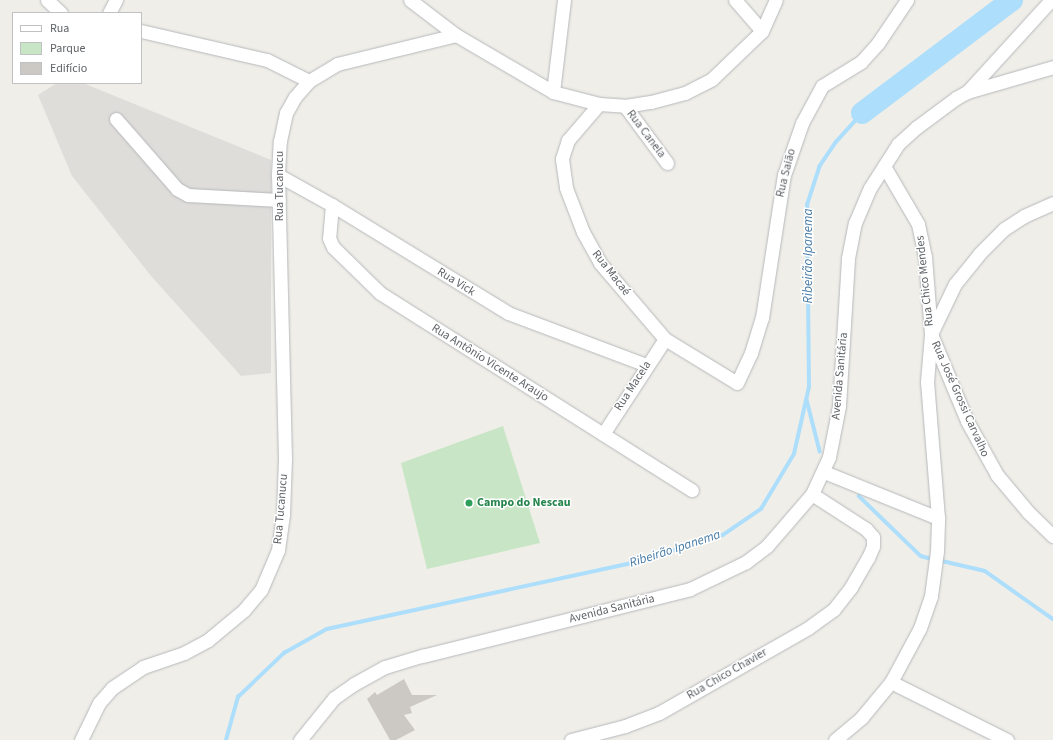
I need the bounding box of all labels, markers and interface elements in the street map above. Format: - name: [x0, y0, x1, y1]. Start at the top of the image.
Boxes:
- legend: [12, 12, 142, 84]
- text: Rua: [50, 20, 69, 37]
- text: Parque: [50, 40, 86, 57]
- text: Edifício: [50, 60, 87, 77]
- street label: Rua Canela: [623, 107, 669, 161]
- street label: Rua Saião: [773, 147, 799, 199]
- street label: Rua Tucanucu: [273, 151, 287, 221]
- water label: Ribeirão Ipanema: [800, 209, 816, 303]
- street label: Rua Chico Mendes: [913, 235, 937, 327]
- street label: Rua Macaé: [589, 247, 633, 299]
- street label: Rua Vick: [434, 265, 478, 299]
- street label: Rua Antônio Vicente Araujo: [429, 321, 551, 405]
- street label: Avenida Sanitária: [829, 332, 851, 420]
- street label: Rua José Grossi Carvalho: [928, 339, 992, 459]
- street label: Rua Macela: [611, 358, 655, 414]
- street label: Rua Tucanucu: [271, 473, 291, 545]
- place label: Campo do Nescau: [477, 496, 571, 510]
- marker: Campo do Nescau: [464, 498, 474, 508]
- water label: Ribeirão Ipanema: [628, 527, 722, 571]
- street label: Avenida Sanitária: [568, 591, 656, 627]
- street label: Rua Chico Chavier: [684, 645, 770, 703]

